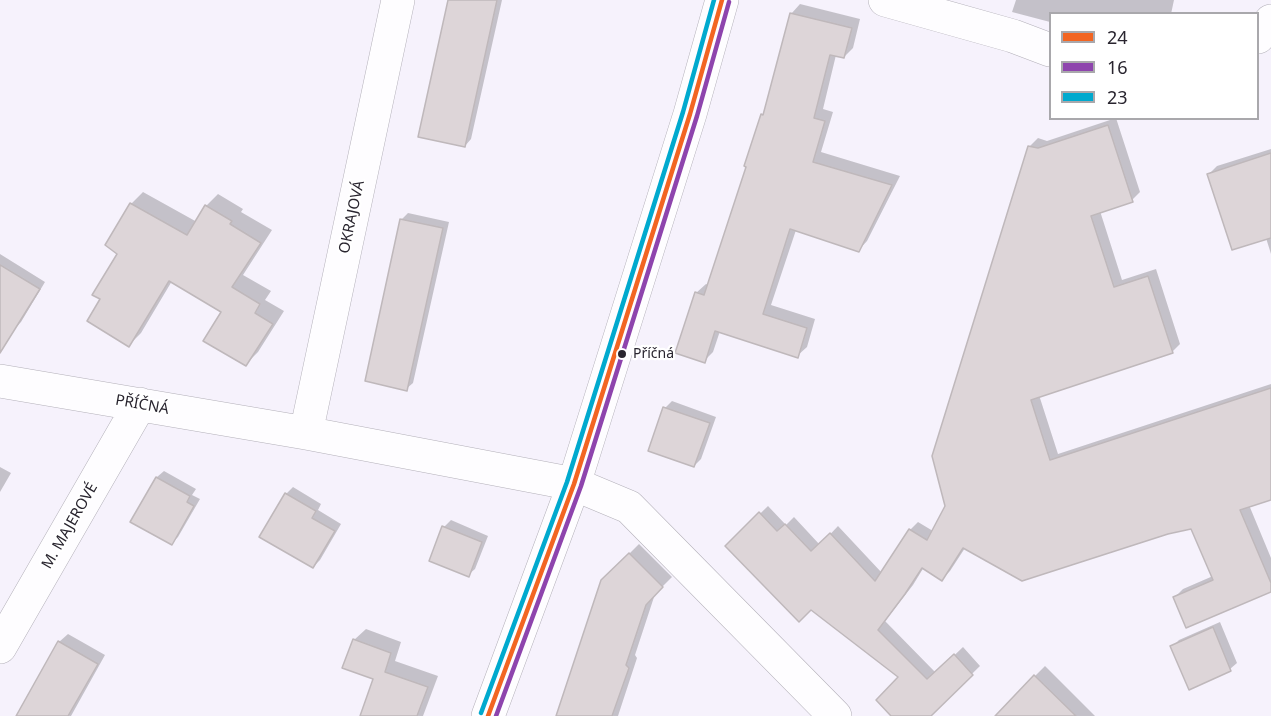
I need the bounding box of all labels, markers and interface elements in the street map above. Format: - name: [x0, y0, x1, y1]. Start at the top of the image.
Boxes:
- legend: [1049, 12, 1259, 120]
- text: 24: [1107, 25, 1128, 49]
- text: 16: [1107, 55, 1128, 79]
- text: 23: [1107, 85, 1128, 109]
- street label: OKRAJOVÁ: [335, 179, 369, 255]
- place label: Příčná: [633, 346, 674, 362]
- marker: Příčná: [616, 348, 628, 360]
- street label: PŘÍČNÁ: [114, 391, 170, 419]
- street label: M. MAJEROVÉ: [38, 480, 102, 572]

